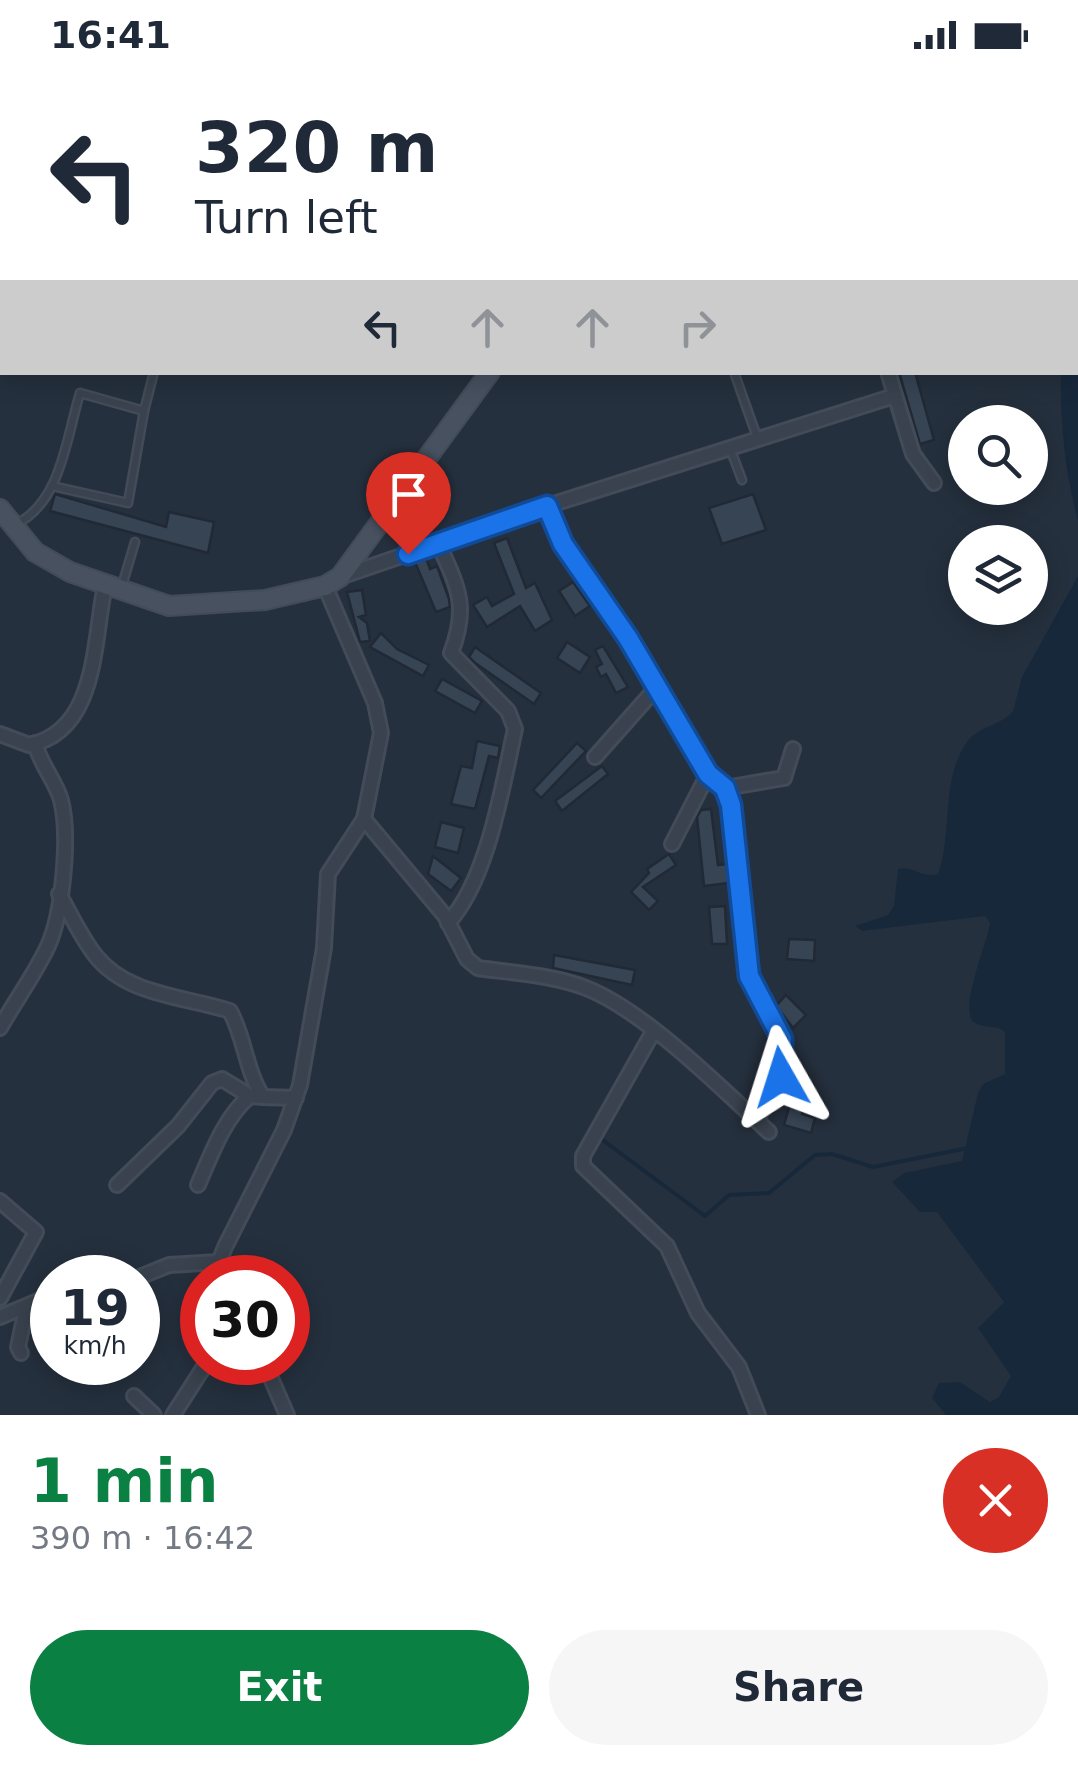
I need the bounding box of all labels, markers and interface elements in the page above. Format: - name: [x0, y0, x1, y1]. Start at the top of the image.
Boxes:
- text: 16:41: [50, 13, 171, 57]
- text: 320 m: [195, 107, 438, 189]
- icon: left: [30, 110, 160, 240]
- text: Turn left: [195, 191, 378, 244]
- icon: left: [355, 300, 410, 355]
- icon: ahead: [460, 300, 515, 355]
- icon: ahead: [565, 300, 620, 355]
- icon: right: [670, 300, 725, 355]
- map controls: [948, 405, 1048, 625]
- button: search: [948, 405, 1048, 505]
- pin: [366, 452, 451, 555]
- icon: arrive: [381, 467, 436, 522]
- button: layers: [948, 525, 1048, 625]
- position arrow: [729, 1025, 833, 1129]
- speed limit sign: 30: [180, 1255, 310, 1385]
- text: 19: [60, 1279, 130, 1337]
- text: km/h: [63, 1331, 127, 1360]
- text: 1 min: [30, 1446, 218, 1516]
- button: close: [943, 1448, 1048, 1553]
- text: 390 m · 16:42: [30, 1519, 255, 1557]
- button: Exit: [30, 1630, 529, 1745]
- button: Share: [549, 1630, 1048, 1745]

